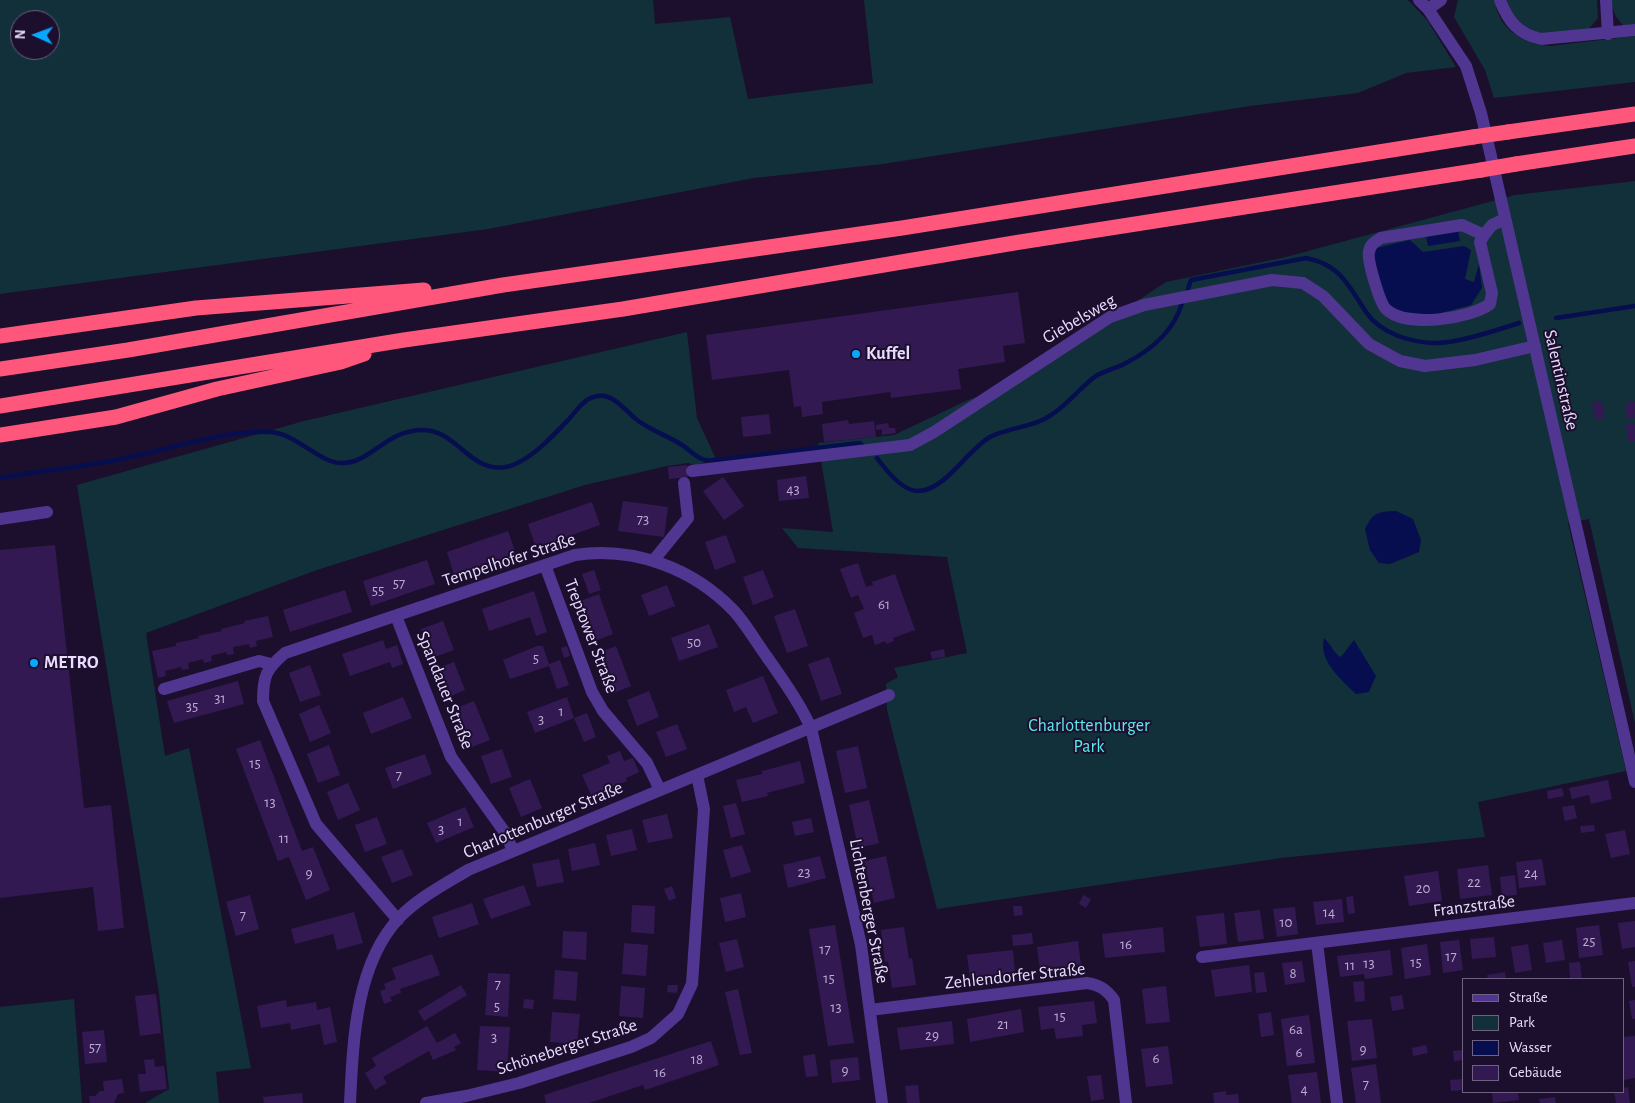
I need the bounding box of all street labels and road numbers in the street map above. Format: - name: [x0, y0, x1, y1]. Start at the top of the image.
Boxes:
- street label: Giebelsweg: [1039, 289, 1119, 349]
- street label: Salentinstraße: [1539, 328, 1583, 432]
- street label: Tempelhofer Straße: [440, 528, 578, 592]
- street label: Treptower Straße: [559, 576, 623, 696]
- street label: Spandauer Straße: [411, 628, 479, 752]
- street label: Charlottenburger Straße: [460, 777, 626, 863]
- street label: Lichtenberger Straße: [844, 837, 894, 985]
- street label: Franzstraße: [1432, 890, 1516, 922]
- street label: Zehlendorfer Straße: [944, 958, 1086, 994]
- street label: Schöneberger Straße: [494, 1014, 640, 1080]

